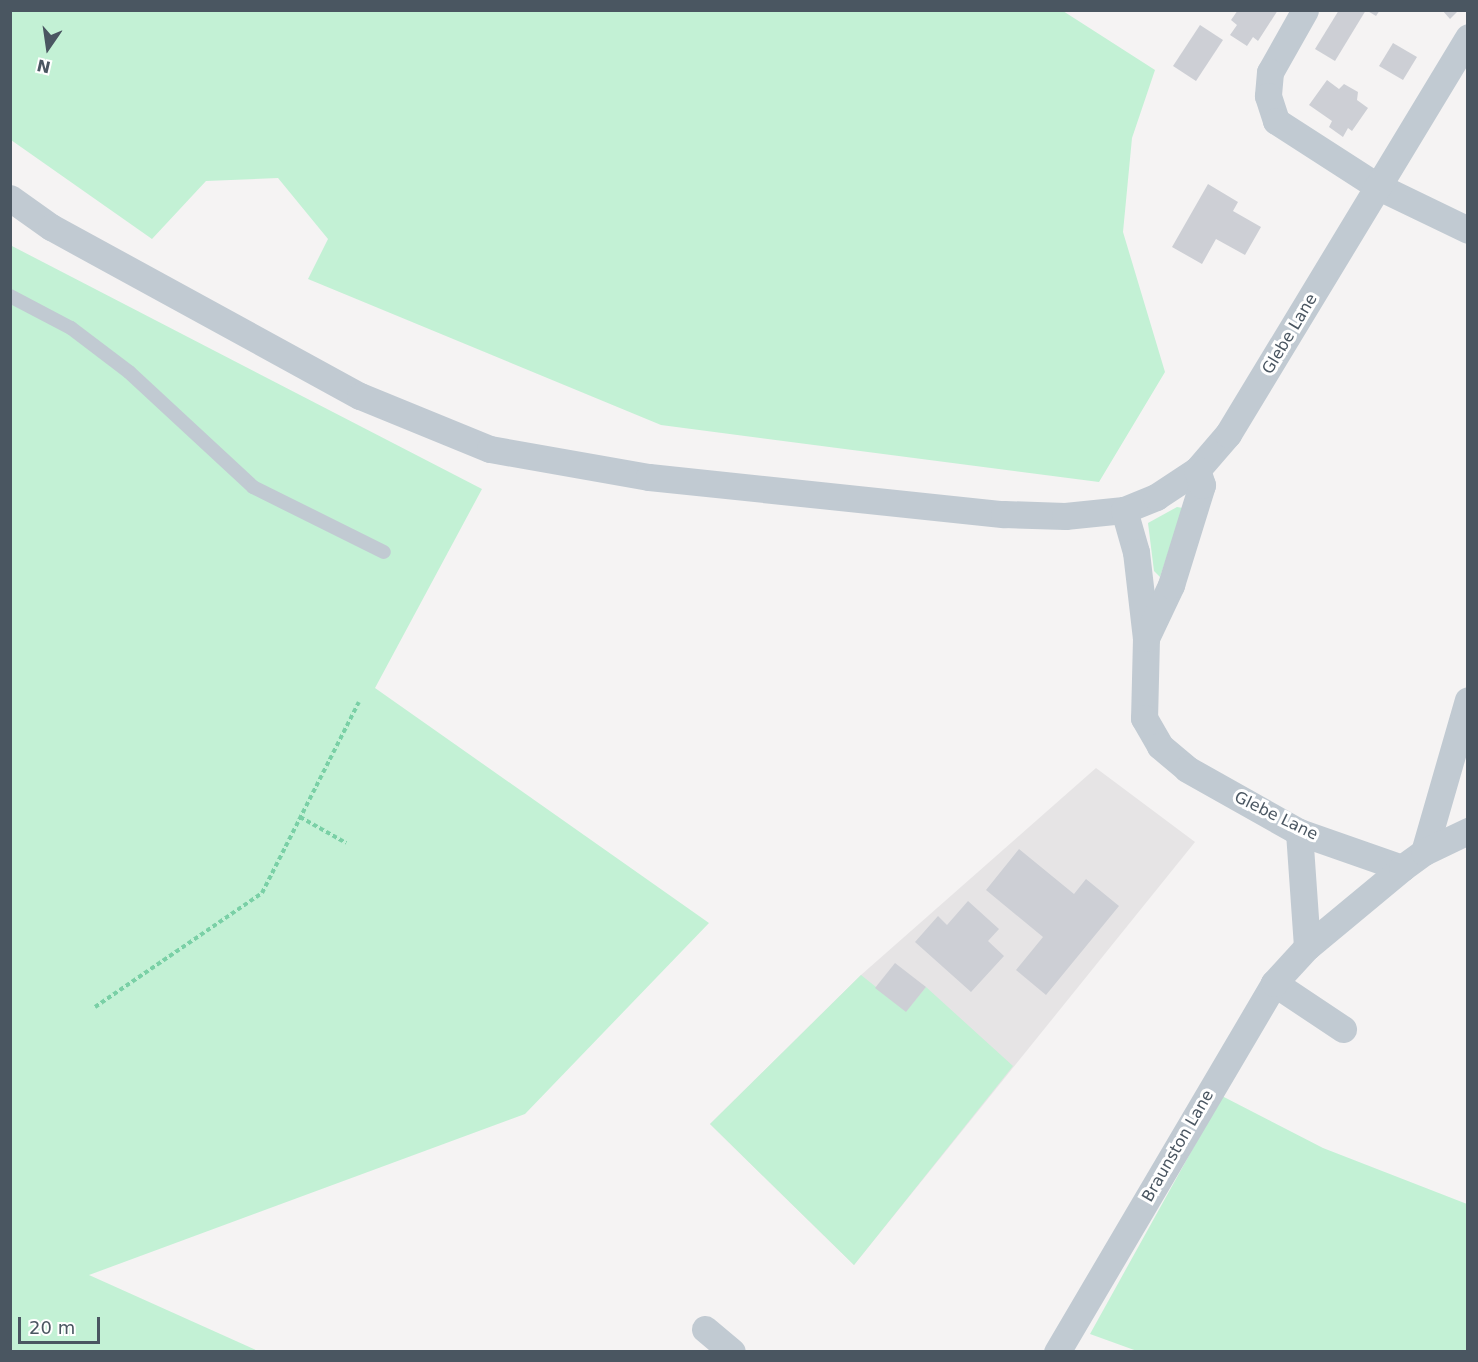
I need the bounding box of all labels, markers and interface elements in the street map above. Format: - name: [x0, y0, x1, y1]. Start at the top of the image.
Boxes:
- north arrow: [18, 18, 78, 78]
- text: N: [35, 55, 53, 77]
- street label: Glebe Lane: [1258, 290, 1322, 378]
- street label: Glebe Lane: [1231, 788, 1321, 844]
- street label: Braunston Lane: [1138, 1087, 1218, 1205]
- scale bar: [21, 1305, 104, 1343]
- text: 20 m: [29, 1317, 75, 1338]

